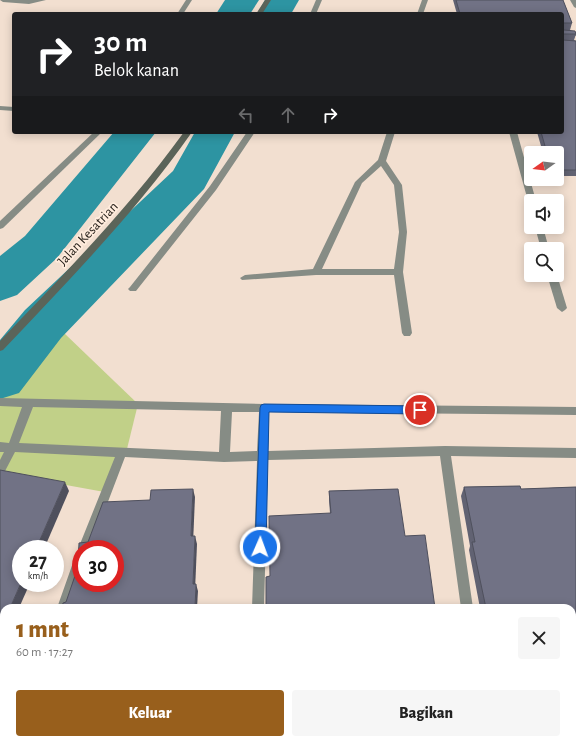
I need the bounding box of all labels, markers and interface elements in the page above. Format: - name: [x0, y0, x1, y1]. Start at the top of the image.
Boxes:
- icon: right: [28, 28, 80, 80]
- text: 30 m: [94, 29, 147, 57]
- text: Belok kanan: [94, 62, 179, 80]
- icon: left: [235, 104, 257, 126]
- icon: ahead: [277, 104, 299, 126]
- icon: right: [319, 104, 341, 126]
- north arrow: [524, 146, 564, 186]
- map controls: [524, 146, 564, 282]
- button: sound: [524, 194, 564, 234]
- street label: Jalan Kesatrian: [55, 200, 121, 268]
- button: search: [524, 242, 564, 282]
- pin: [403, 393, 437, 427]
- icon: arrive: [409, 399, 431, 421]
- position arrow: [239, 526, 281, 568]
- speed limit sign: 30: [72, 540, 124, 592]
- text: 27: [29, 551, 47, 571]
- text: km/h: [28, 571, 48, 581]
- button: close: [518, 617, 560, 659]
- text: 1 mnt: [16, 618, 69, 642]
- text: 60 m · 17:27: [16, 646, 73, 659]
- button: Keluar: [16, 690, 284, 736]
- button: Bagikan: [292, 690, 560, 736]

